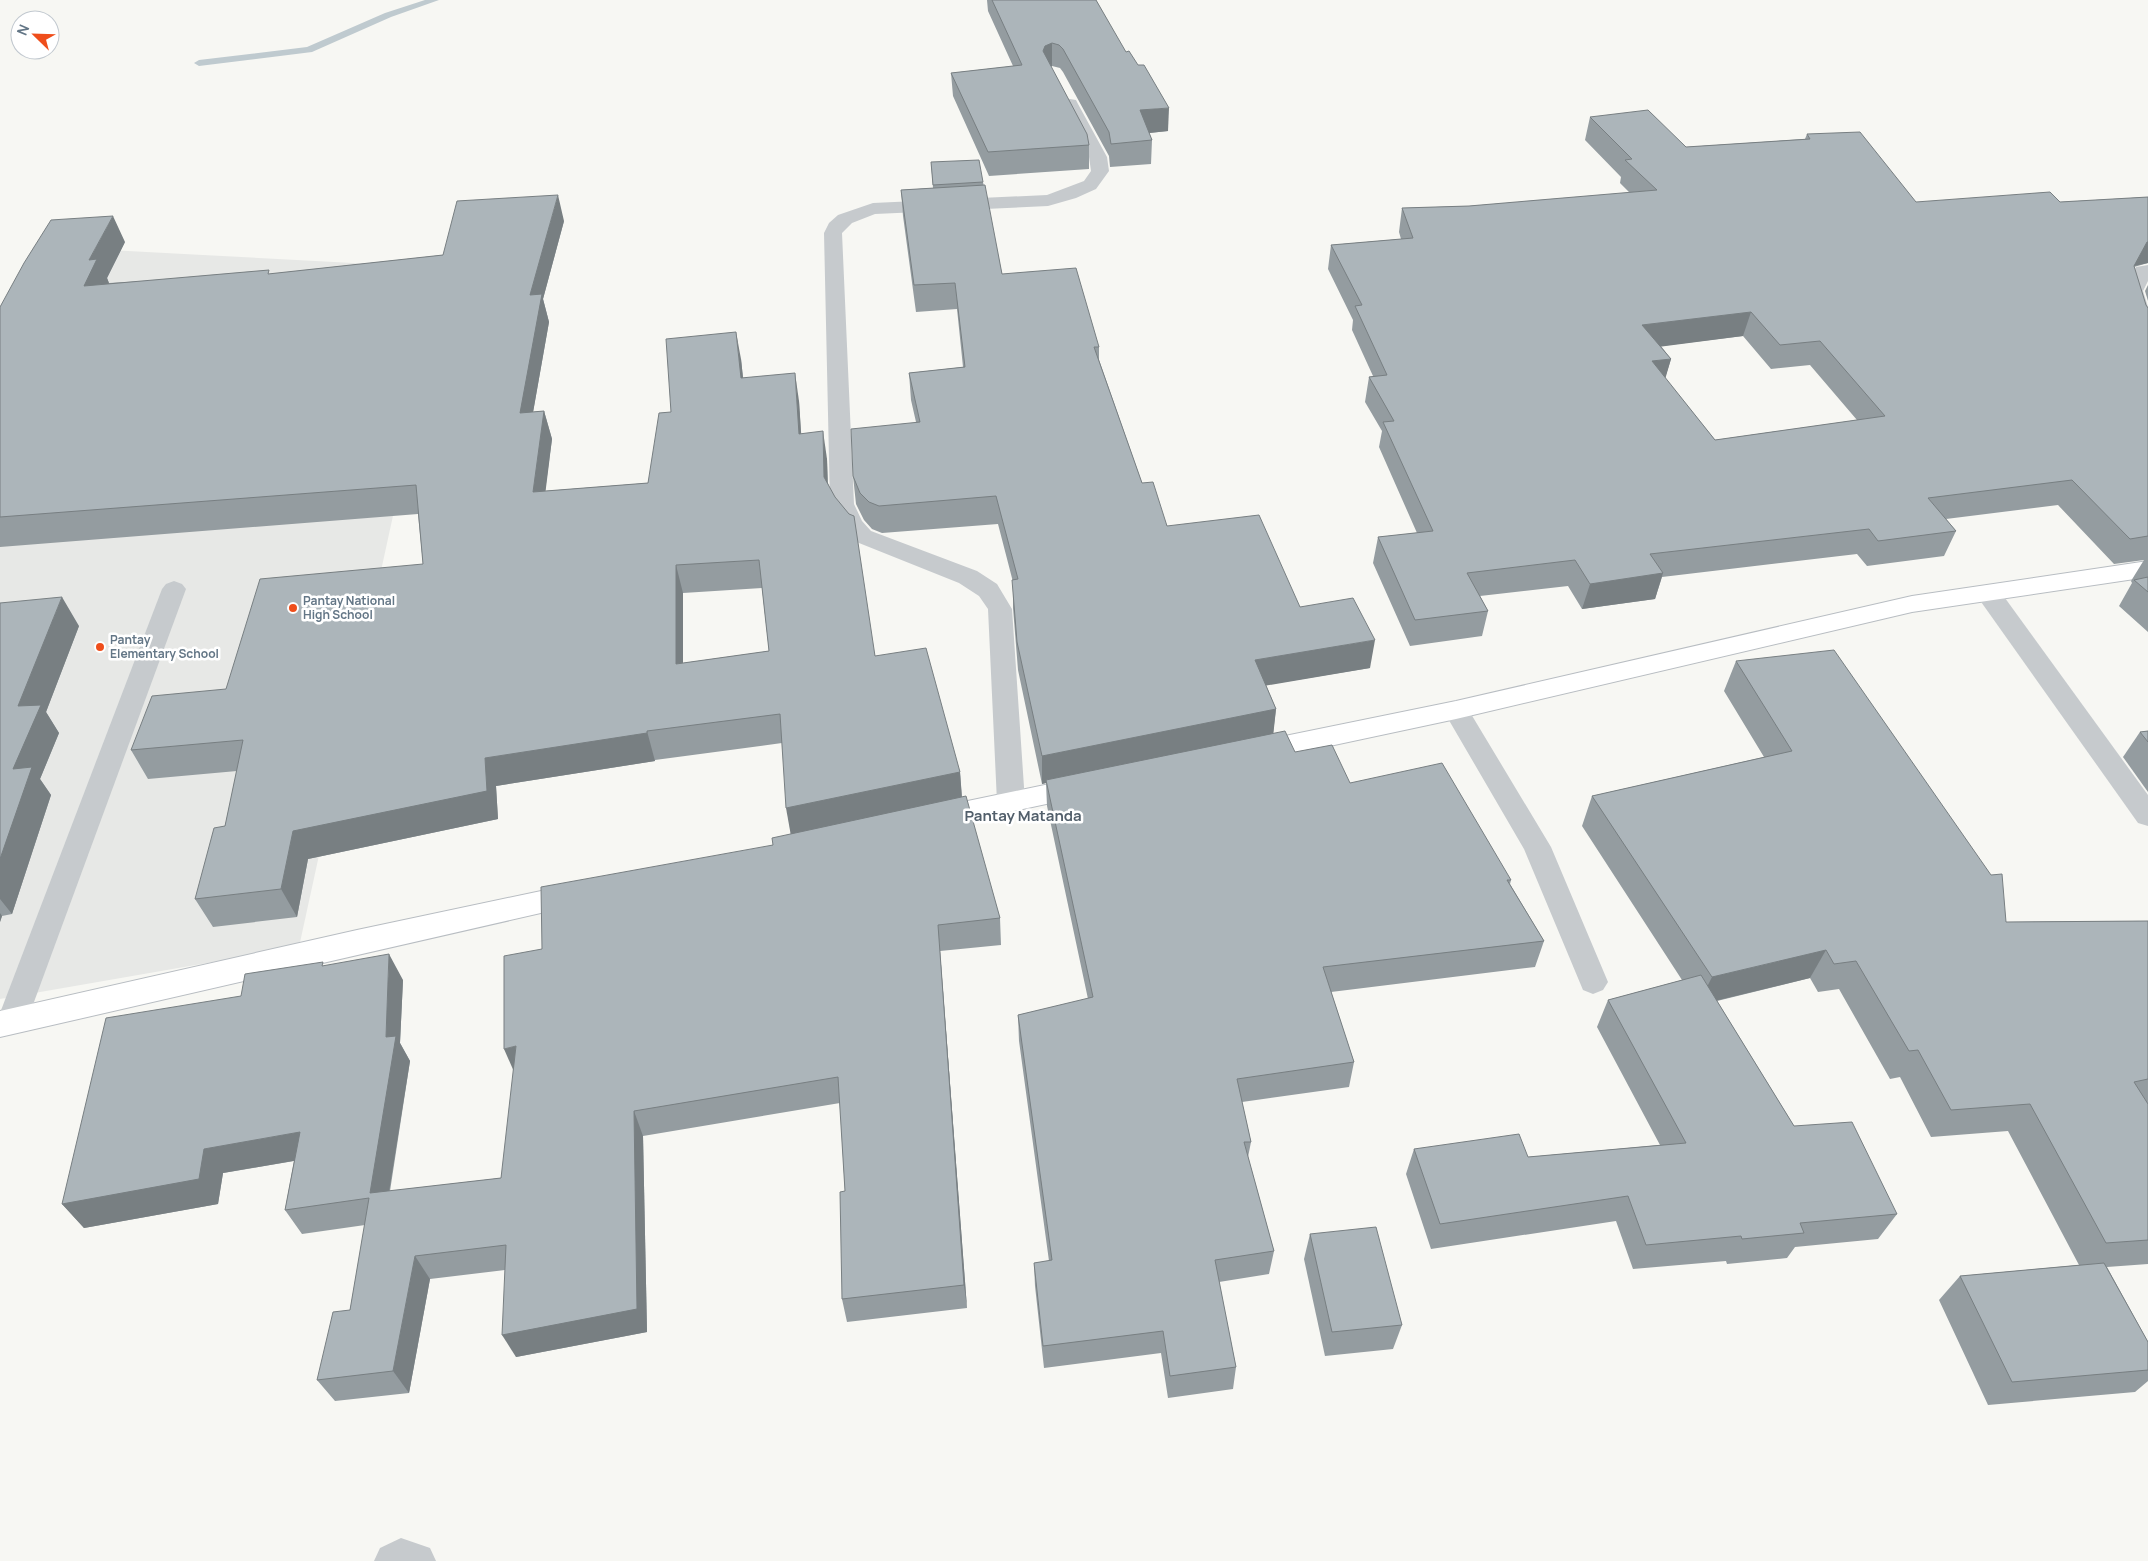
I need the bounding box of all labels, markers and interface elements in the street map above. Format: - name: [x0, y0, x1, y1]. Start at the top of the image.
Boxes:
- north arrow: [10, 10, 60, 60]
- text: N: [12, 21, 33, 38]
- place label: Pantay National High School: [303, 592, 395, 623]
- marker: Pantay National High School: [287, 602, 299, 614]
- place label: Pantay Elementary School: [110, 631, 219, 662]
- marker: Pantay Elementary School: [94, 641, 106, 653]
- district label: Pantay Matanda: [964, 805, 1082, 826]

